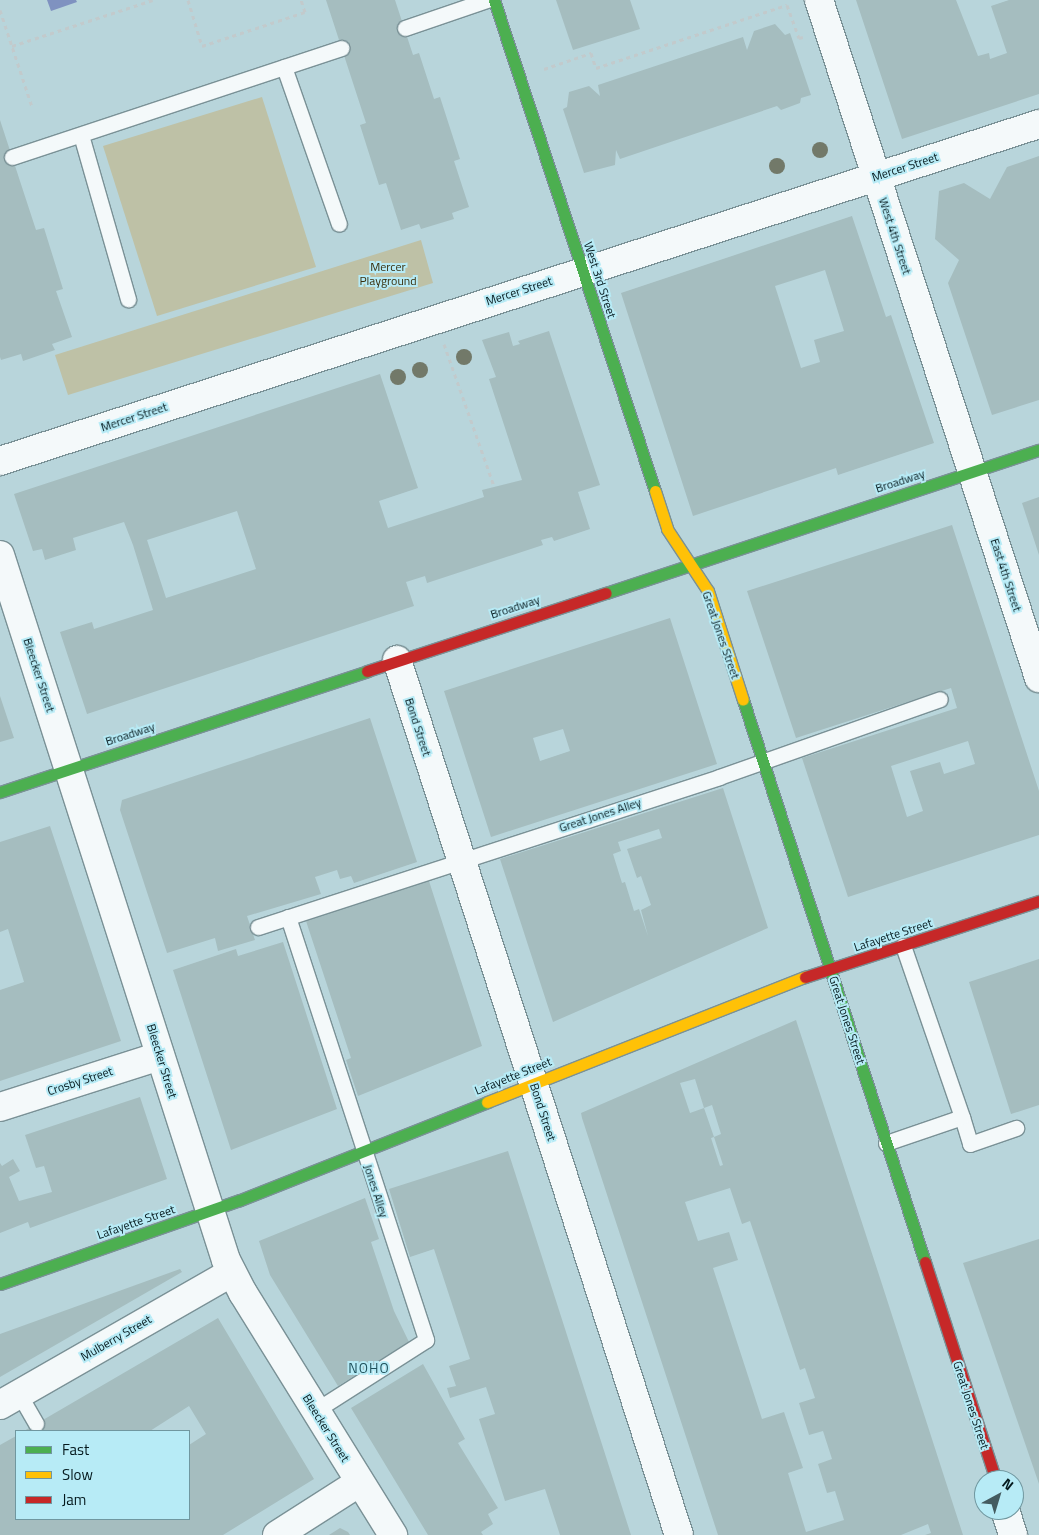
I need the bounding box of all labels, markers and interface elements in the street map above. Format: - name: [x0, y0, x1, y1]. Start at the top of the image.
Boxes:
- street label: Mercer Street: [870, 149, 940, 185]
- street label: West 4th Street: [876, 196, 914, 276]
- street label: West 3rd Street: [581, 240, 619, 320]
- park label: Mercer Playground: [359, 260, 417, 288]
- street label: Mercer Street: [484, 273, 554, 309]
- street label: Mercer Street: [99, 399, 169, 435]
- street label: Broadway: [874, 466, 926, 496]
- street label: East 4th Street: [987, 537, 1025, 613]
- street label: Great Jones Street: [699, 589, 743, 681]
- street label: Broadway: [489, 592, 541, 622]
- street label: Bleecker Street: [20, 636, 58, 714]
- street label: Bond Street: [402, 696, 434, 758]
- street label: Broadway: [104, 719, 156, 749]
- street label: Great Jones Alley: [557, 795, 643, 835]
- street label: Lafayette Street: [852, 916, 934, 954]
- street label: Great Jones Street: [826, 974, 868, 1066]
- street label: Bleecker Street: [144, 1022, 180, 1100]
- street label: Lafayette Street: [473, 1054, 553, 1098]
- street label: Crosby Street: [45, 1064, 115, 1098]
- street label: Bond Street: [527, 1081, 559, 1143]
- street label: Jones Alley: [361, 1163, 391, 1219]
- street label: Lafayette Street: [95, 1202, 177, 1242]
- street label: Mulberry Street: [78, 1312, 154, 1364]
- street label: Great Jones Street: [950, 1359, 992, 1451]
- district label: NOHO: [348, 1360, 390, 1376]
- street label: Bleecker Street: [300, 1392, 352, 1464]
- legend: [15, 1430, 190, 1520]
- text: Fast: [62, 1438, 89, 1461]
- text: Slow: [62, 1463, 93, 1486]
- north arrow: [974, 1470, 1024, 1520]
- text: N: [998, 1473, 1018, 1495]
- text: Jam: [62, 1488, 86, 1511]

